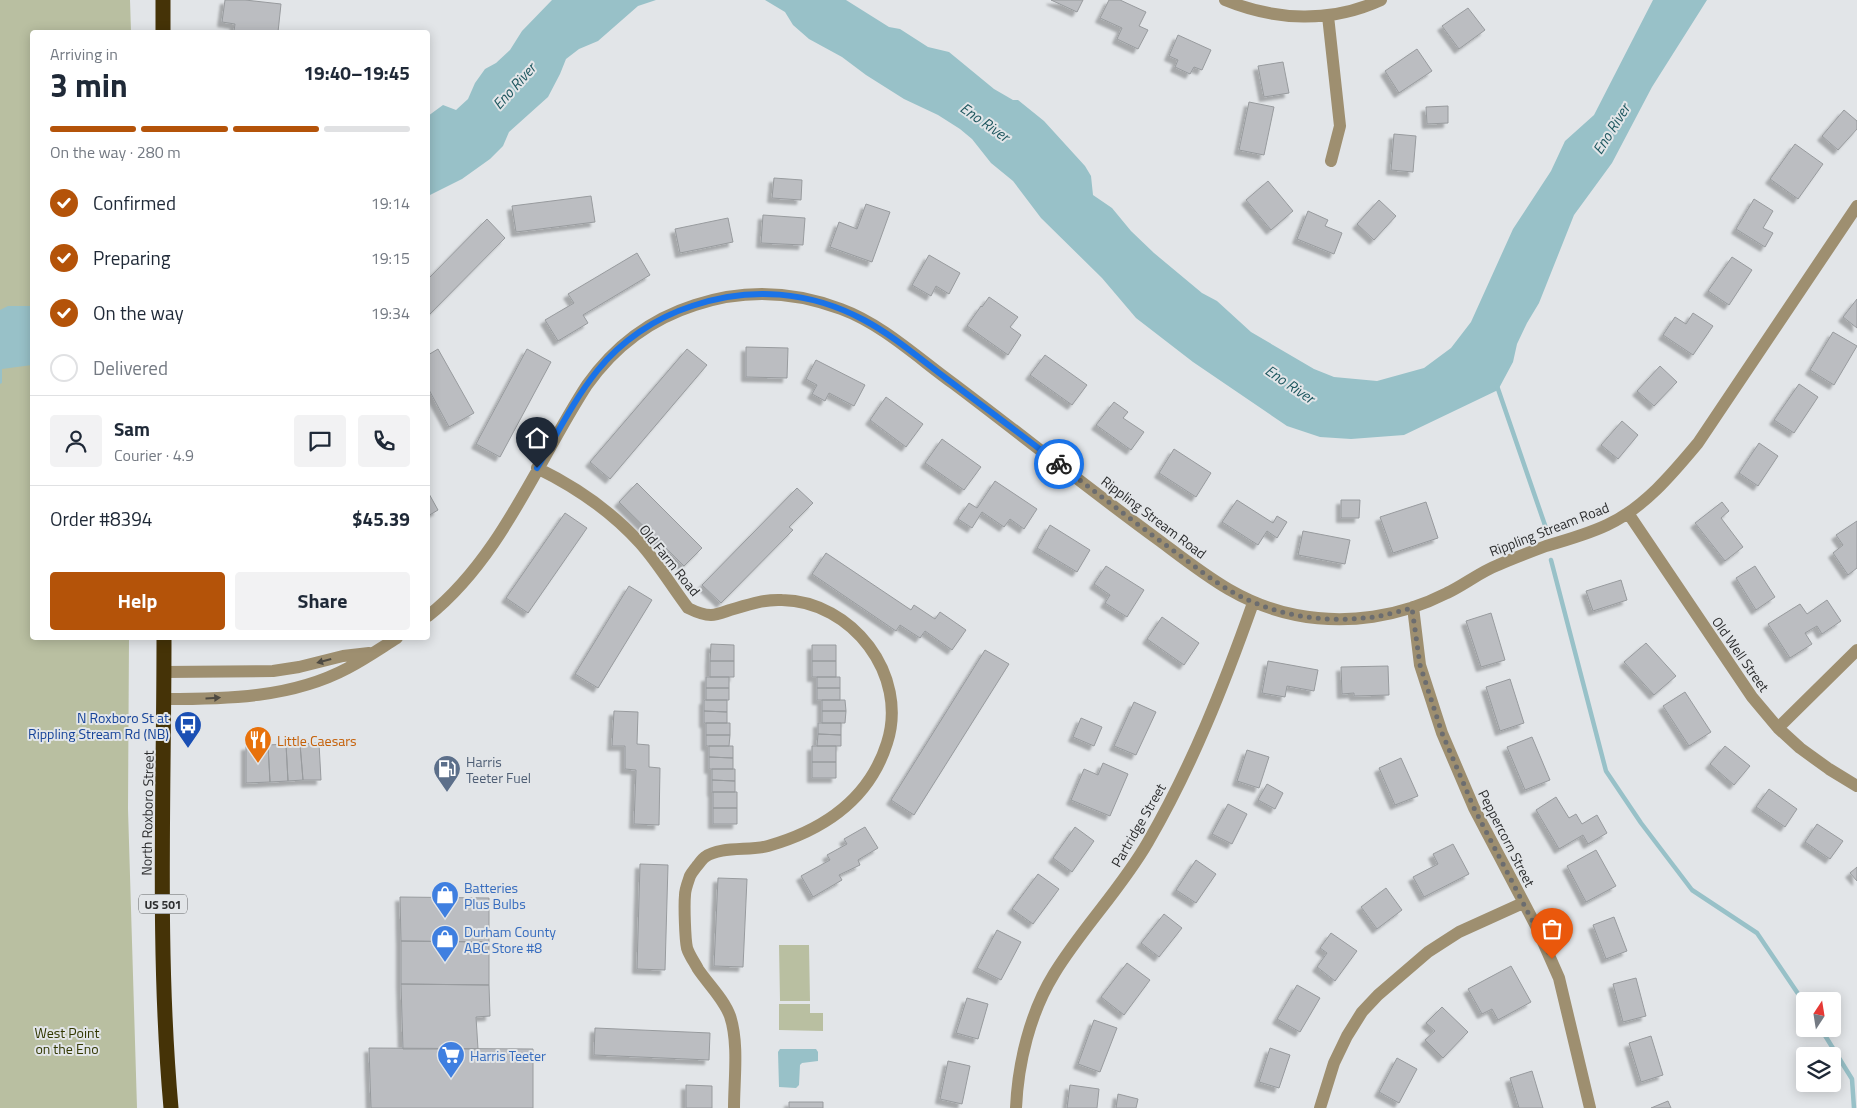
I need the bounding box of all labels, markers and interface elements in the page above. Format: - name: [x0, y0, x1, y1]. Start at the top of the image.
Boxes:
- text: Arriving in: [50, 42, 118, 66]
- water label: Eno River: [487, 56, 543, 114]
- text: 19:40–19:45: [303, 58, 410, 87]
- text: 3 min: [50, 61, 128, 109]
- water label: Eno River: [956, 97, 1016, 149]
- water label: Eno River: [1587, 97, 1637, 159]
- text: On the way · 280 m: [50, 140, 181, 164]
- text: Confirmed: [93, 188, 176, 217]
- icon: check: [50, 189, 78, 217]
- text: 19:14: [371, 191, 410, 215]
- text: Preparing: [93, 243, 170, 272]
- icon: check: [50, 244, 78, 272]
- text: 19:15: [371, 246, 410, 270]
- text: On the way: [93, 298, 184, 327]
- icon: check: [50, 299, 78, 327]
- text: 19:34: [371, 301, 410, 325]
- text: Delivered: [93, 353, 168, 382]
- water label: Eno River: [1261, 359, 1321, 410]
- text: Sam: [114, 414, 150, 443]
- button: person: [50, 415, 102, 467]
- button: chat: [294, 415, 346, 467]
- button: phone: [358, 415, 410, 467]
- pin: [516, 417, 558, 468]
- icon: home: [523, 424, 551, 452]
- courier: [1034, 439, 1084, 489]
- text: Courier · 4.9: [114, 443, 194, 467]
- icon: bike: [1045, 450, 1073, 478]
- street label: Rippling Stream Road: [1097, 470, 1211, 564]
- street label: Rippling Stream Road: [1486, 496, 1612, 562]
- text: Order #8394: [50, 504, 152, 533]
- text: $45.39: [352, 504, 410, 533]
- street label: Old Farm Road: [635, 520, 705, 600]
- button: Help: [50, 572, 225, 630]
- button: Share: [235, 572, 410, 630]
- street label: Old Well Street: [1707, 612, 1775, 696]
- one-way arrow: [316, 657, 331, 665]
- one-way arrow: [206, 694, 222, 702]
- place label: N Roxboro St at Rippling Stream Rd (NB): [28, 707, 169, 744]
- bus stop icon: N Roxboro St at Rippling Stream Rd (NB): [173, 710, 203, 749]
- restaurant icon: Little Caesars: [243, 725, 273, 764]
- place label: Little Caesars: [277, 730, 357, 751]
- street label: North Roxboro Street: [135, 750, 159, 876]
- place label: Harris Teeter Fuel: [466, 751, 531, 788]
- fuel station icon: Harris Teeter Fuel: [432, 754, 462, 793]
- street label: Partridge Street: [1105, 779, 1171, 871]
- street label: Peppercorn Street: [1473, 786, 1541, 890]
- place label: Batteries Plus Bulbs: [464, 877, 526, 914]
- shop icon: Batteries Plus Bulbs: [430, 880, 460, 919]
- road number: US 501: [139, 894, 187, 914]
- pin: [1531, 908, 1573, 959]
- icon: bag: [1538, 915, 1566, 943]
- place label: Durham County ABC Store #8: [464, 921, 556, 958]
- shop icon: Durham County ABC Store #8: [430, 924, 460, 963]
- north arrow: [1796, 992, 1841, 1038]
- map controls: [1796, 992, 1841, 1092]
- park label: West Point on the Eno: [35, 1022, 99, 1059]
- supermarket icon: Harris Teeter: [436, 1040, 466, 1079]
- place label: Harris Teeter: [470, 1045, 546, 1066]
- button: layers: [1796, 1047, 1841, 1092]

